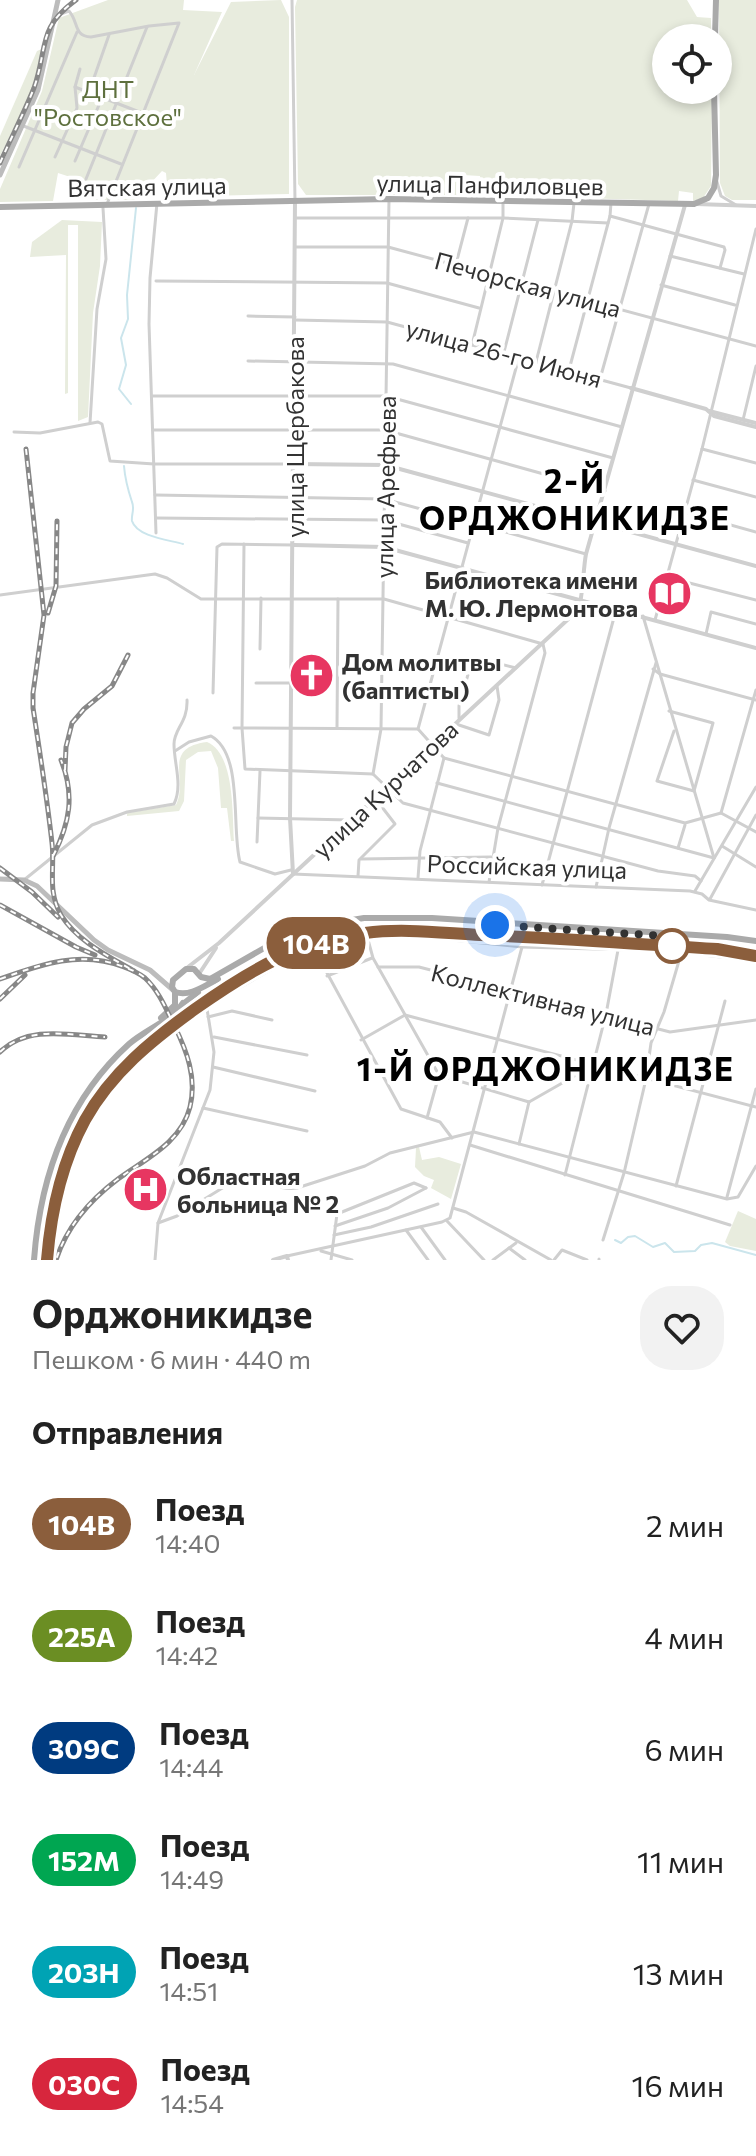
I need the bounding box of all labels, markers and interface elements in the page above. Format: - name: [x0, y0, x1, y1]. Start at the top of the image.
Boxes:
- map controls: [652, 24, 732, 104]
- button: locate: [652, 24, 732, 104]
- park label: ДНТ "Ростовское": [34, 74, 182, 131]
- street label: улица Панфиловцев: [376, 168, 604, 200]
- street label: Вятская улица: [67, 170, 227, 202]
- street label: Печорская улица: [432, 245, 624, 323]
- street label: улица 26-го Июня: [403, 313, 605, 393]
- street label: улица Щербакова: [280, 336, 309, 538]
- street label: улица Арефьева: [369, 395, 401, 579]
- district label: 2-Й ОРДЖОНИКИДЗЕ: [419, 460, 731, 537]
- place label: Библиотека имени М. Ю. Лермонтова: [424, 565, 638, 622]
- library icon: Библиотека имени М. Ю. Лермонтова: [645, 569, 693, 617]
- place label: Дом молитвы (баптисты): [342, 647, 502, 704]
- church icon: Дом молитвы (баптисты): [287, 651, 335, 699]
- street label: улица Курчатова: [306, 714, 464, 864]
- street label: Российская улица: [426, 848, 628, 884]
- your location: [475, 905, 515, 945]
- line badge: 104В: [260, 917, 372, 969]
- text: 104В: [282, 926, 350, 960]
- unlabelled marker: [655, 929, 689, 963]
- street label: Коллективная улица: [428, 957, 658, 1041]
- district label: 1-Й ОРДЖОНИКИДЗЕ: [357, 1048, 735, 1088]
- place label: Областная больница № 2: [177, 1161, 339, 1218]
- hospital icon: Областная больница № 2: [122, 1165, 170, 1213]
- button: heart: [640, 1286, 724, 1370]
- text: Орджоникидзе: [32, 1289, 313, 1336]
- text: Пешком · 6 мин · 440 m: [32, 1343, 311, 1374]
- text: Отправления: [32, 1413, 223, 1450]
- text: Поезд: [155, 1490, 244, 1527]
- text: 2 мин: [646, 1506, 724, 1543]
- text: 104В: [48, 1507, 115, 1541]
- text: 14:40: [155, 1527, 220, 1558]
- text: Поезд: [156, 1602, 245, 1639]
- text: 4 мин: [645, 1618, 724, 1655]
- text: 225А: [48, 1619, 116, 1653]
- text: 14:42: [156, 1639, 218, 1670]
- text: Поезд: [159, 1714, 249, 1751]
- text: 6 мин: [644, 1730, 724, 1767]
- text: 309С: [48, 1731, 119, 1765]
- text: 14:44: [159, 1751, 223, 1782]
- text: Поезд: [160, 1826, 249, 1863]
- text: 11 мин: [637, 1842, 724, 1879]
- text: 152М: [48, 1843, 120, 1877]
- text: 14:49: [160, 1863, 224, 1894]
- text: Поезд: [160, 1938, 249, 1975]
- text: 13 мин: [633, 1954, 724, 1991]
- text: 203Н: [48, 1955, 120, 1989]
- text: 14:51: [160, 1975, 218, 2006]
- text: Поезд: [161, 2050, 250, 2087]
- text: 16 мин: [632, 2066, 724, 2103]
- text: 030C: [48, 2067, 121, 2101]
- text: 14:54: [161, 2087, 224, 2118]

